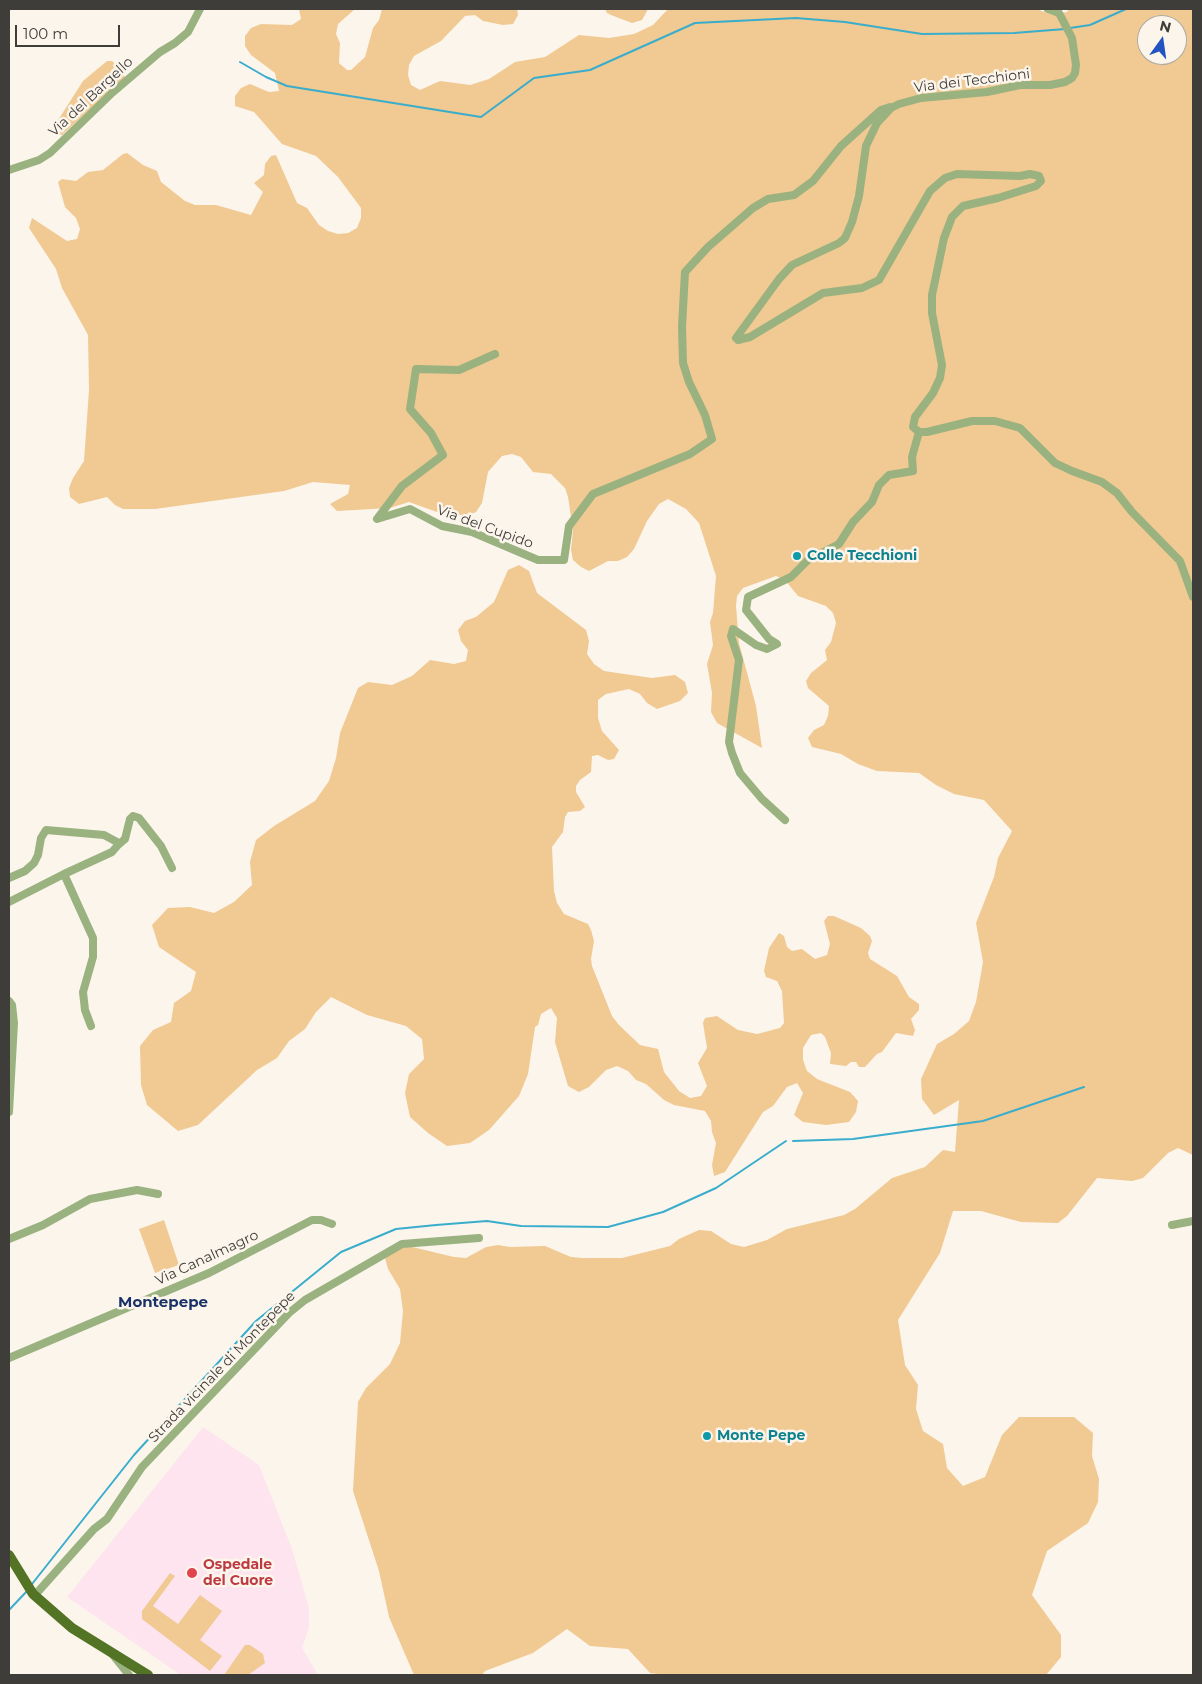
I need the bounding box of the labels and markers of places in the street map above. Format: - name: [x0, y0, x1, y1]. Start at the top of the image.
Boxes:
- place label: Colle Tecchioni: [807, 548, 917, 564]
- marker: Colle Tecchioni: [791, 550, 803, 562]
- place label: Monte Pepe: [717, 1428, 805, 1444]
- marker: Monte Pepe: [701, 1430, 713, 1442]
- place label: Ospedale del Cuore: [203, 1557, 273, 1590]
- marker: Ospedale del Cuore: [185, 1566, 199, 1580]

